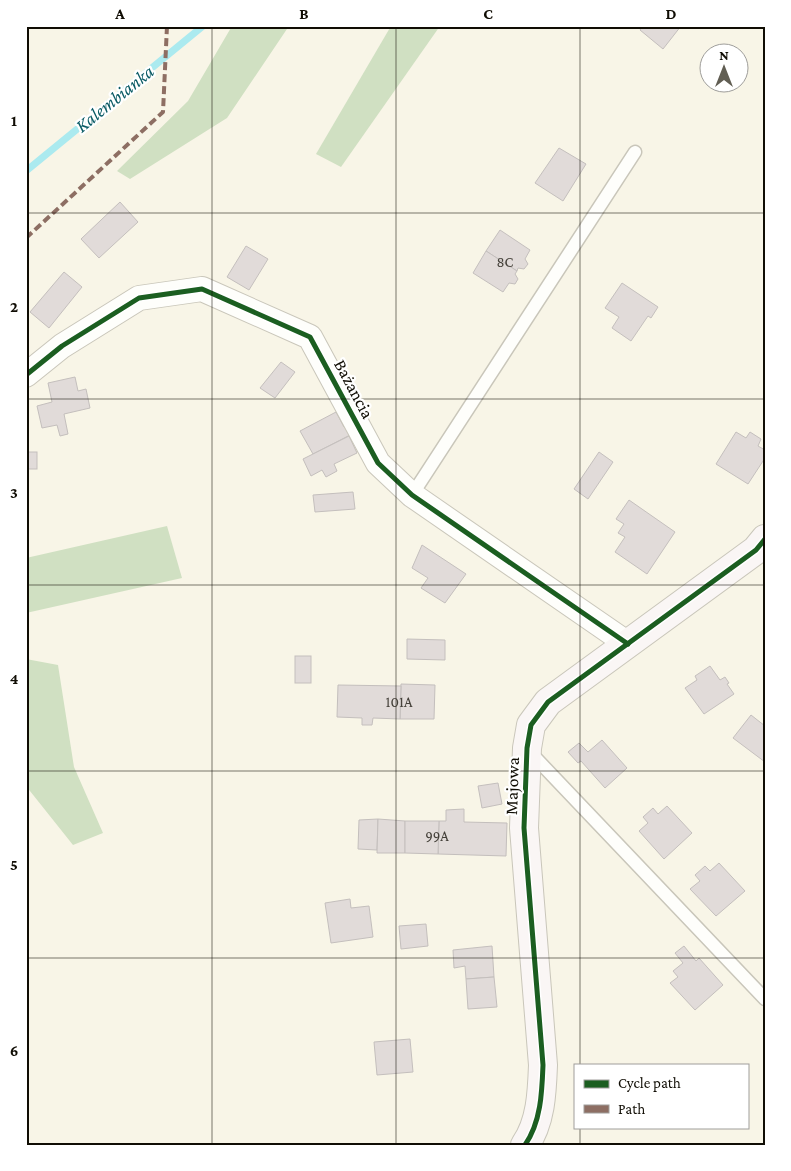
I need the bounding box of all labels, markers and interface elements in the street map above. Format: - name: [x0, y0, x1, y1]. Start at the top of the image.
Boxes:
- text: A: [114, 5, 125, 22]
- text: B: [299, 5, 309, 22]
- text: C: [483, 5, 493, 22]
- text: D: [665, 5, 677, 22]
- north arrow: [698, 42, 748, 92]
- text: N: [719, 47, 729, 63]
- water label: Kalembianka: [71, 60, 158, 136]
- text: 1: [11, 112, 17, 129]
- house number: 8C: [497, 254, 514, 270]
- text: 2: [10, 298, 18, 315]
- street label: Bażancia: [330, 356, 378, 422]
- text: 3: [10, 484, 18, 501]
- text: 4: [10, 670, 19, 687]
- house number: 101A: [386, 694, 413, 710]
- street label: Majowa: [501, 757, 524, 815]
- house number: 99A: [425, 828, 449, 844]
- text: 5: [10, 856, 18, 873]
- text: 6: [10, 1042, 18, 1059]
- legend: [574, 1064, 748, 1128]
- text: Cycle path: [618, 1075, 681, 1092]
- text: Path: [618, 1101, 645, 1117]

